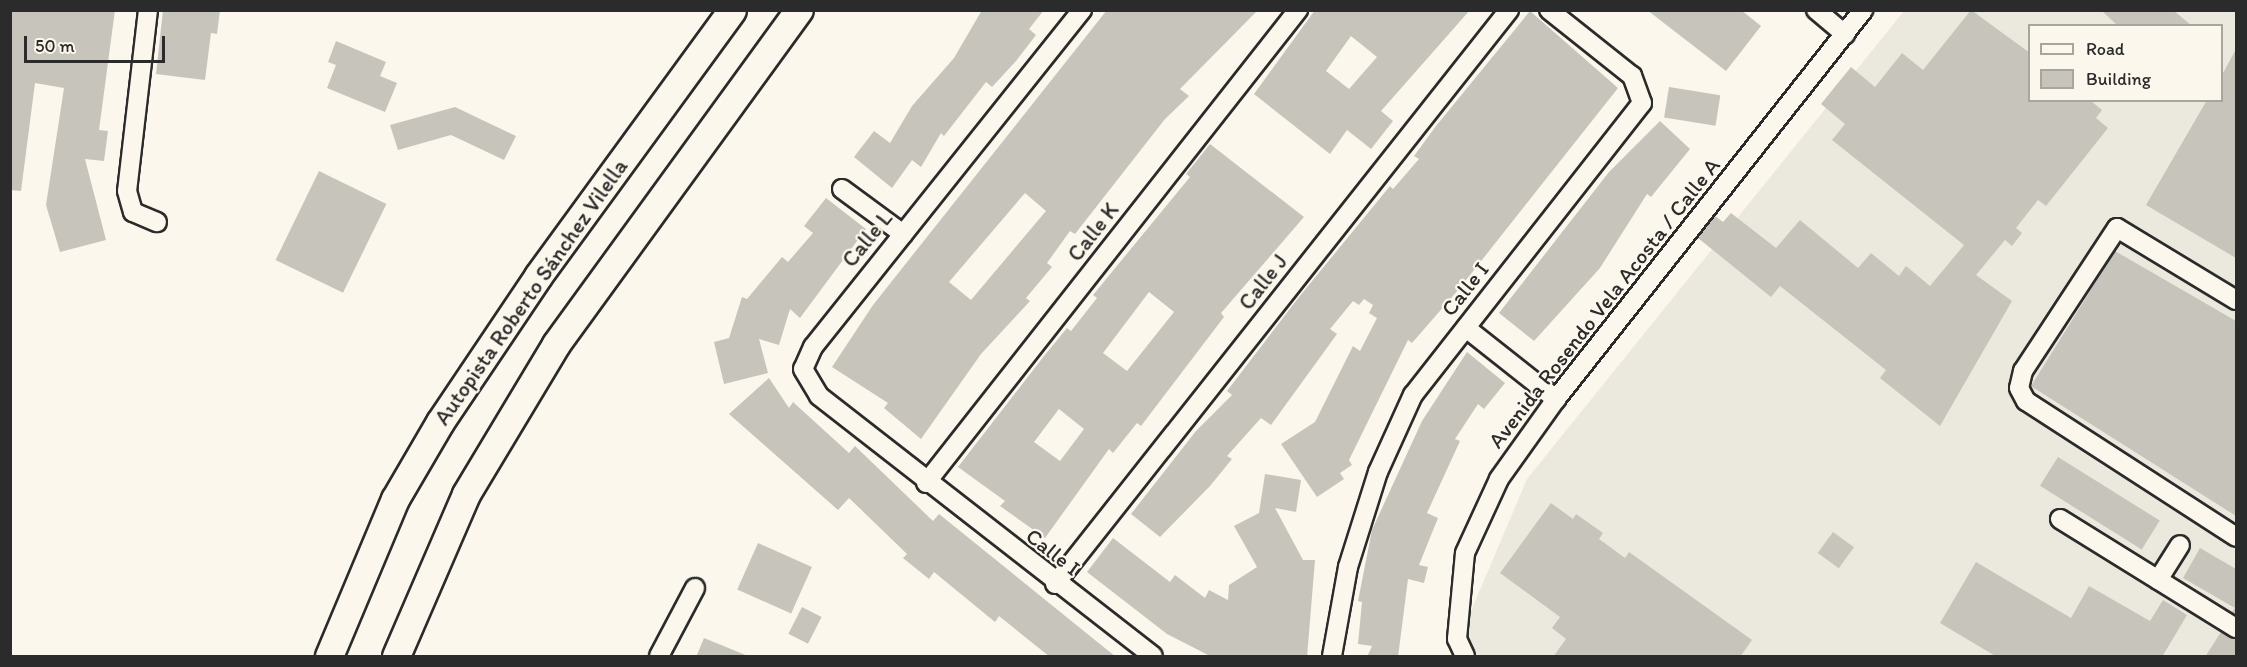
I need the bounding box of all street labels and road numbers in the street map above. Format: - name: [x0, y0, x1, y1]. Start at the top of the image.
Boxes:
- street label: Avenida Rosendo Vela Acosta / Calle A: [1483, 153, 1725, 453]
- street label: Autopista Roberto Sánchez Vilella: [429, 154, 633, 430]
- street label: Calle K: [1062, 197, 1124, 267]
- street label: Calle L: [836, 206, 898, 272]
- street label: Calle J: [1233, 249, 1293, 315]
- street label: Calle I: [1436, 257, 1494, 321]
- street label: Calle I: [1021, 523, 1085, 581]

